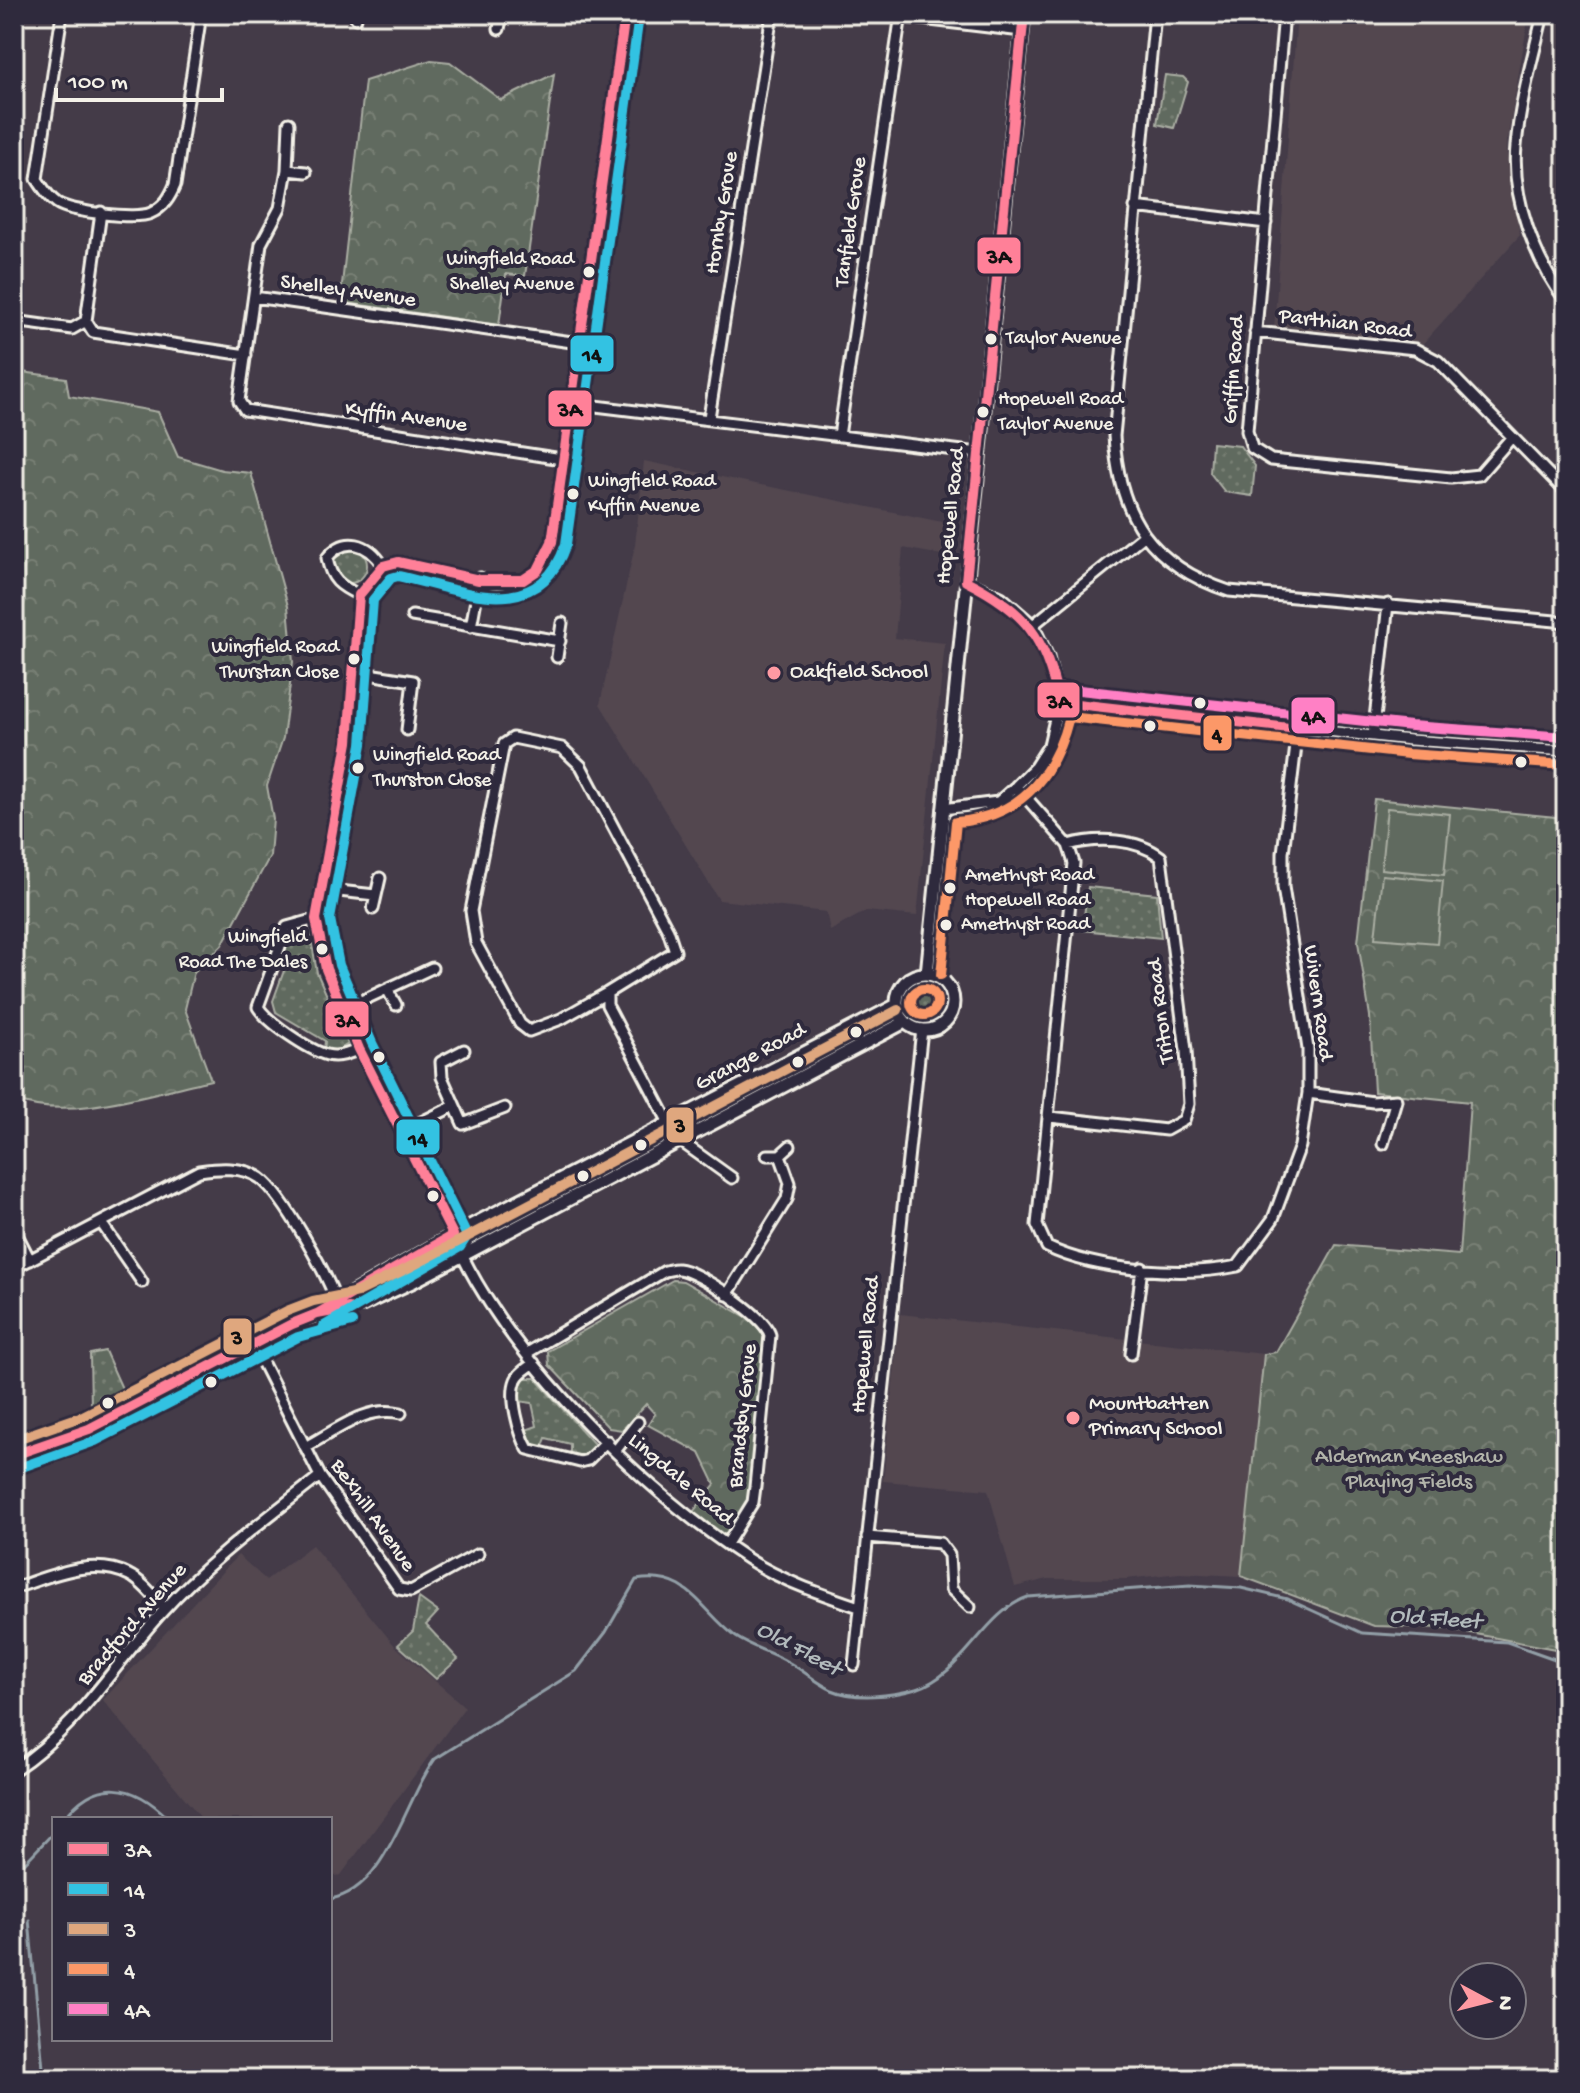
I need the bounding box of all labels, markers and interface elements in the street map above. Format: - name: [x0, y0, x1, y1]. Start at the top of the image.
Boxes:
- scale bar: [56, 52, 222, 102]
- text: 100 m: [67, 69, 128, 98]
- street label: Hornby Grove: [700, 149, 746, 276]
- street label: Tanfield Grove: [830, 155, 874, 291]
- line badge: 3A: [976, 236, 1022, 275]
- text: 3A: [986, 246, 1013, 272]
- place label: Wingfield Road Shelley Avenue: [446, 249, 576, 297]
- marker: Wingfield Road Shelley Avenue: [581, 264, 597, 280]
- street label: Shelley Avenue: [279, 270, 418, 314]
- street label: Parthian Road: [1276, 304, 1415, 346]
- street label: Griffin Road: [1218, 313, 1252, 425]
- place label: Taylor Avenue: [1005, 328, 1122, 351]
- marker: Taylor Avenue: [983, 331, 999, 347]
- line badge: 14: [569, 334, 615, 373]
- text: 14: [581, 344, 602, 370]
- line badge: 3A: [547, 389, 593, 428]
- place label: Hopewell Road Taylor Avenue: [997, 389, 1125, 437]
- street label: Kyffin Avenue: [343, 397, 469, 440]
- text: 3A: [557, 399, 584, 425]
- marker: Hopewell Road Taylor Avenue: [975, 404, 991, 420]
- street label: Hopewell Road: [932, 444, 972, 586]
- place label: Wingfield Road Kyffin Avenue: [588, 471, 718, 519]
- marker: Wingfield Road Kyffin Avenue: [565, 486, 581, 502]
- place label: Wingfield Road Thurstan Close: [211, 637, 341, 685]
- marker: Wingfield Road Thurstan Close: [346, 651, 362, 667]
- place label: Oakfield School: [790, 660, 928, 686]
- marker: Oakfield School: [765, 664, 783, 682]
- line badge: 3A: [1036, 681, 1081, 719]
- text: 3A: [1046, 691, 1073, 717]
- unlabelled marker: [1192, 695, 1208, 711]
- line badge: 4A: [1290, 696, 1336, 735]
- text: 4A: [1300, 706, 1327, 732]
- line badge: 4: [1202, 714, 1233, 752]
- unlabelled marker: [1142, 718, 1158, 734]
- text: 4: [1211, 724, 1223, 750]
- place label: Wingfield Road Thurston Close: [372, 745, 503, 793]
- unlabelled marker: [1513, 754, 1529, 770]
- marker: Wingfield Road Thurston Close: [350, 760, 366, 776]
- place label: Amethyst Road Hopewell Road: [965, 865, 1096, 913]
- marker: Amethyst Road Hopewell Road: [942, 880, 958, 896]
- place label: Amethyst Road: [961, 914, 1092, 937]
- marker: Amethyst Road: [938, 917, 954, 933]
- place label: Wingfield Road The Dales: [179, 927, 309, 975]
- marker: Wingfield Road The Dales: [314, 941, 330, 957]
- street label: Wivern Road: [1296, 944, 1338, 1064]
- street label: Triton Road: [1142, 955, 1182, 1067]
- line badge: 3A: [324, 1000, 370, 1038]
- text: 3A: [334, 1010, 361, 1036]
- street label: Grange Road: [691, 1017, 813, 1098]
- unlabelled marker: [848, 1024, 864, 1040]
- unlabelled marker: [371, 1049, 387, 1065]
- unlabelled marker: [790, 1054, 806, 1070]
- line badge: 3: [665, 1106, 695, 1144]
- text: 3: [673, 1115, 686, 1141]
- line badge: 14: [395, 1118, 441, 1156]
- text: 14: [407, 1128, 428, 1154]
- unlabelled marker: [633, 1137, 649, 1153]
- unlabelled marker: [575, 1168, 591, 1184]
- unlabelled marker: [425, 1188, 441, 1204]
- street label: Hopewell Road: [847, 1273, 887, 1415]
- line badge: 3: [222, 1317, 253, 1356]
- text: 3: [230, 1327, 243, 1353]
- street label: Brandsby Grove: [723, 1342, 765, 1490]
- unlabelled marker: [203, 1374, 219, 1390]
- place label: Mountbatten Primary School: [1088, 1392, 1223, 1443]
- unlabelled marker: [100, 1395, 116, 1411]
- marker: Mountbatten Primary School: [1064, 1409, 1082, 1427]
- street label: Lingdale Road: [622, 1428, 740, 1533]
- park label: Alderman Kneeshaw Playing Fields: [1315, 1445, 1503, 1496]
- street label: Bexhill Avenue: [323, 1454, 421, 1578]
- street label: Bradford Avenue: [72, 1558, 194, 1693]
- water label: Old Fleet: [1388, 1602, 1486, 1638]
- water label: Old Fleet: [751, 1616, 849, 1686]
- legend: [52, 1817, 332, 2041]
- text: 3A: [123, 1838, 152, 1867]
- text: 14: [123, 1878, 146, 1907]
- text: 3: [123, 1918, 136, 1947]
- text: 4: [124, 1958, 136, 1987]
- north arrow: [1448, 1961, 1528, 2041]
- text: N: [1490, 1994, 1518, 2012]
- text: 4A: [124, 1998, 151, 2027]

